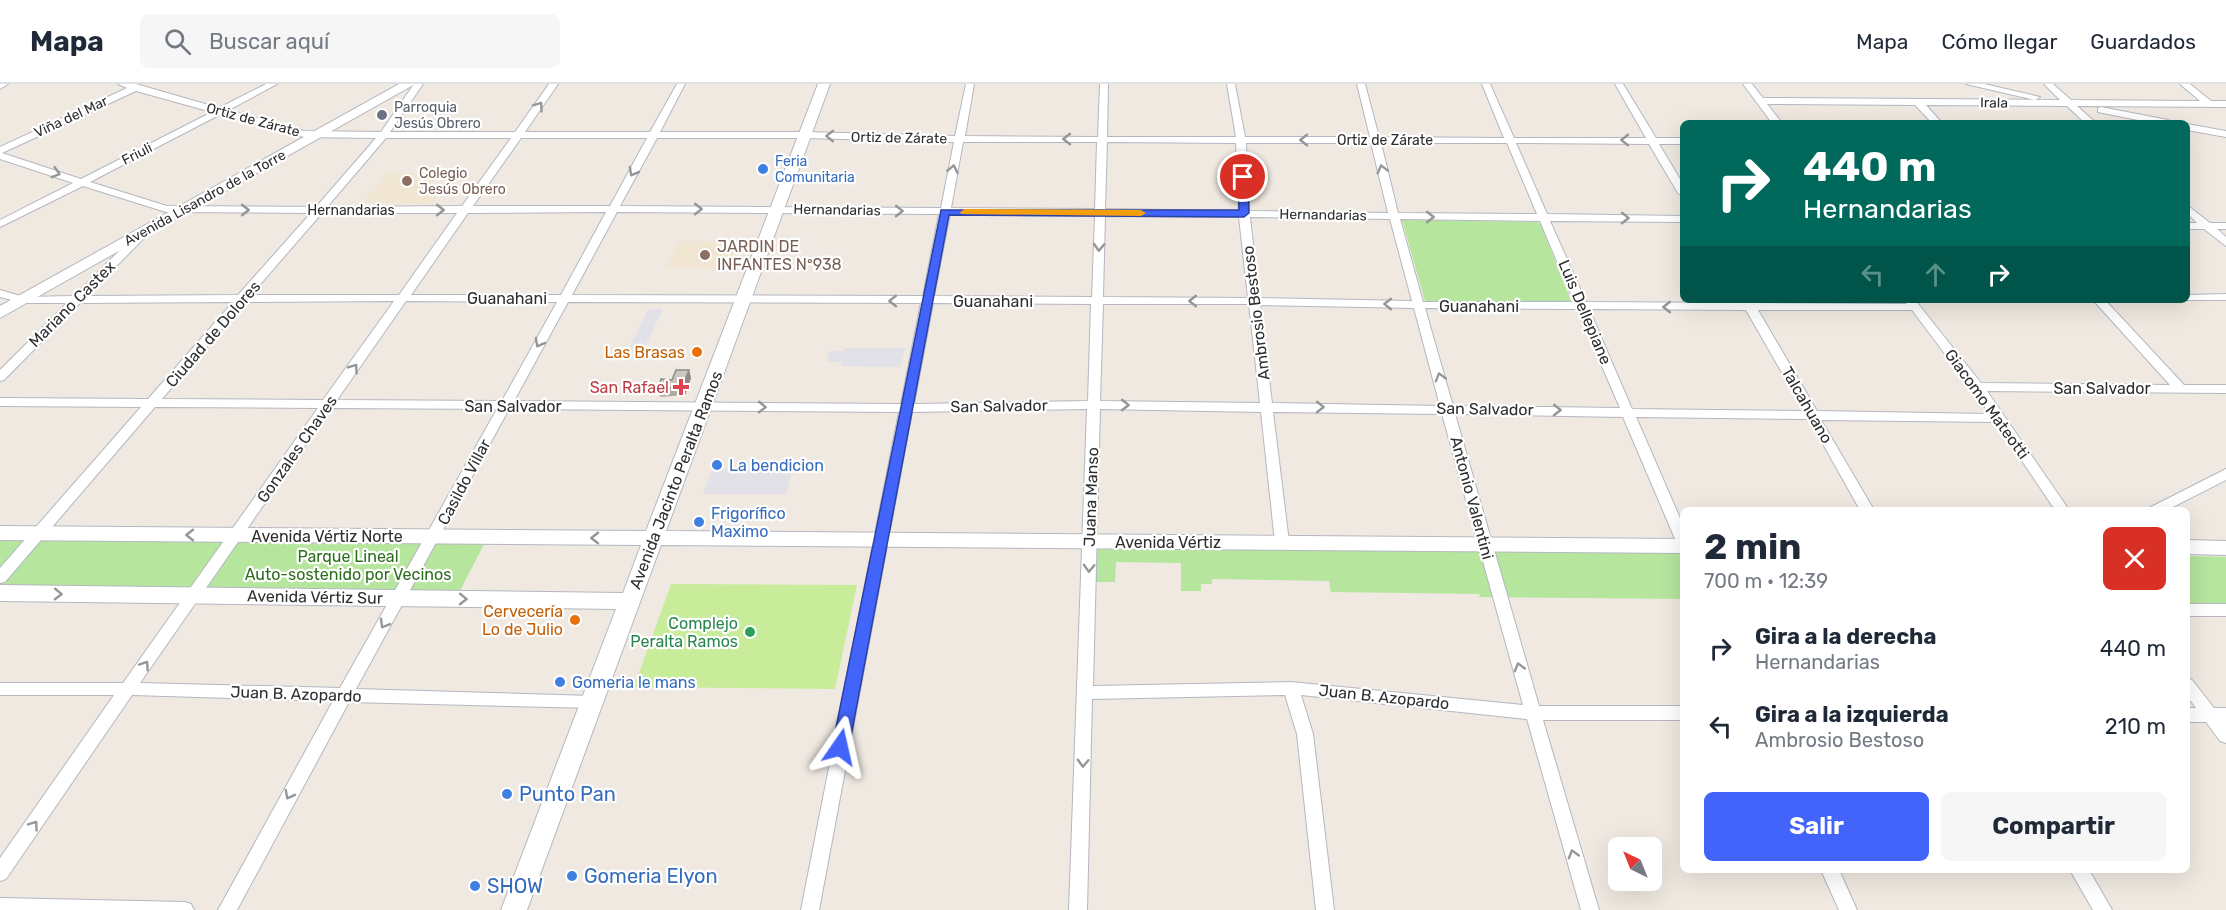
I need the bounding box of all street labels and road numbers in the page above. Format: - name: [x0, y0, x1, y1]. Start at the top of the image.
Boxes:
- street label: Viña del Mar: [31, 92, 111, 141]
- street label: Irala: [1980, 94, 2008, 112]
- street label: Ortiz de Zárate: [204, 99, 302, 141]
- street label: Ortiz de Zárate: [851, 129, 947, 147]
- street label: Ortiz de Zárate: [1337, 132, 1433, 149]
- street label: Friuli: [119, 139, 155, 169]
- street label: Avenida Lisandro de la Torre: [121, 146, 289, 250]
- street label: Hernandarias: [793, 201, 881, 219]
- street label: Hernandarias: [307, 202, 395, 219]
- street label: Hernandarias: [1279, 206, 1367, 224]
- street label: Ambrosio Bestoso: [1238, 245, 1274, 381]
- street label: Mariano Castex: [25, 257, 119, 351]
- street label: Luis Dellepiane: [1554, 257, 1616, 367]
- street label: Ciudad de Dolores: [162, 277, 264, 391]
- street label: Guanahani: [467, 289, 547, 308]
- street label: Guanahani: [953, 292, 1033, 311]
- street label: Guanahani: [1439, 297, 1519, 316]
- street label: Giacomo Mateotti: [1941, 345, 2033, 463]
- street label: Talcahuano: [1777, 363, 1837, 447]
- street label: Avenida Jacinto Peralta Ramos: [626, 368, 726, 592]
- street label: San Salvador: [2053, 379, 2151, 398]
- street label: Gonzales Chaves: [253, 392, 341, 506]
- street label: San Salvador: [950, 396, 1048, 416]
- street label: San Salvador: [464, 397, 562, 416]
- street label: San Salvador: [1436, 399, 1534, 419]
- street label: Antonio Valentini: [1446, 434, 1498, 562]
- street label: Casildo Villar: [433, 436, 495, 528]
- street label: Juana Manso: [1080, 447, 1102, 547]
- street label: Avenida Vértiz Norte: [251, 527, 403, 546]
- street label: Avenida Vértiz: [1115, 533, 1221, 552]
- street label: Avenida Vértiz Sur: [247, 586, 383, 608]
- street label: Juan B. Azopardo: [1318, 681, 1450, 713]
- street label: Juan B. Azopardo: [230, 682, 362, 706]

